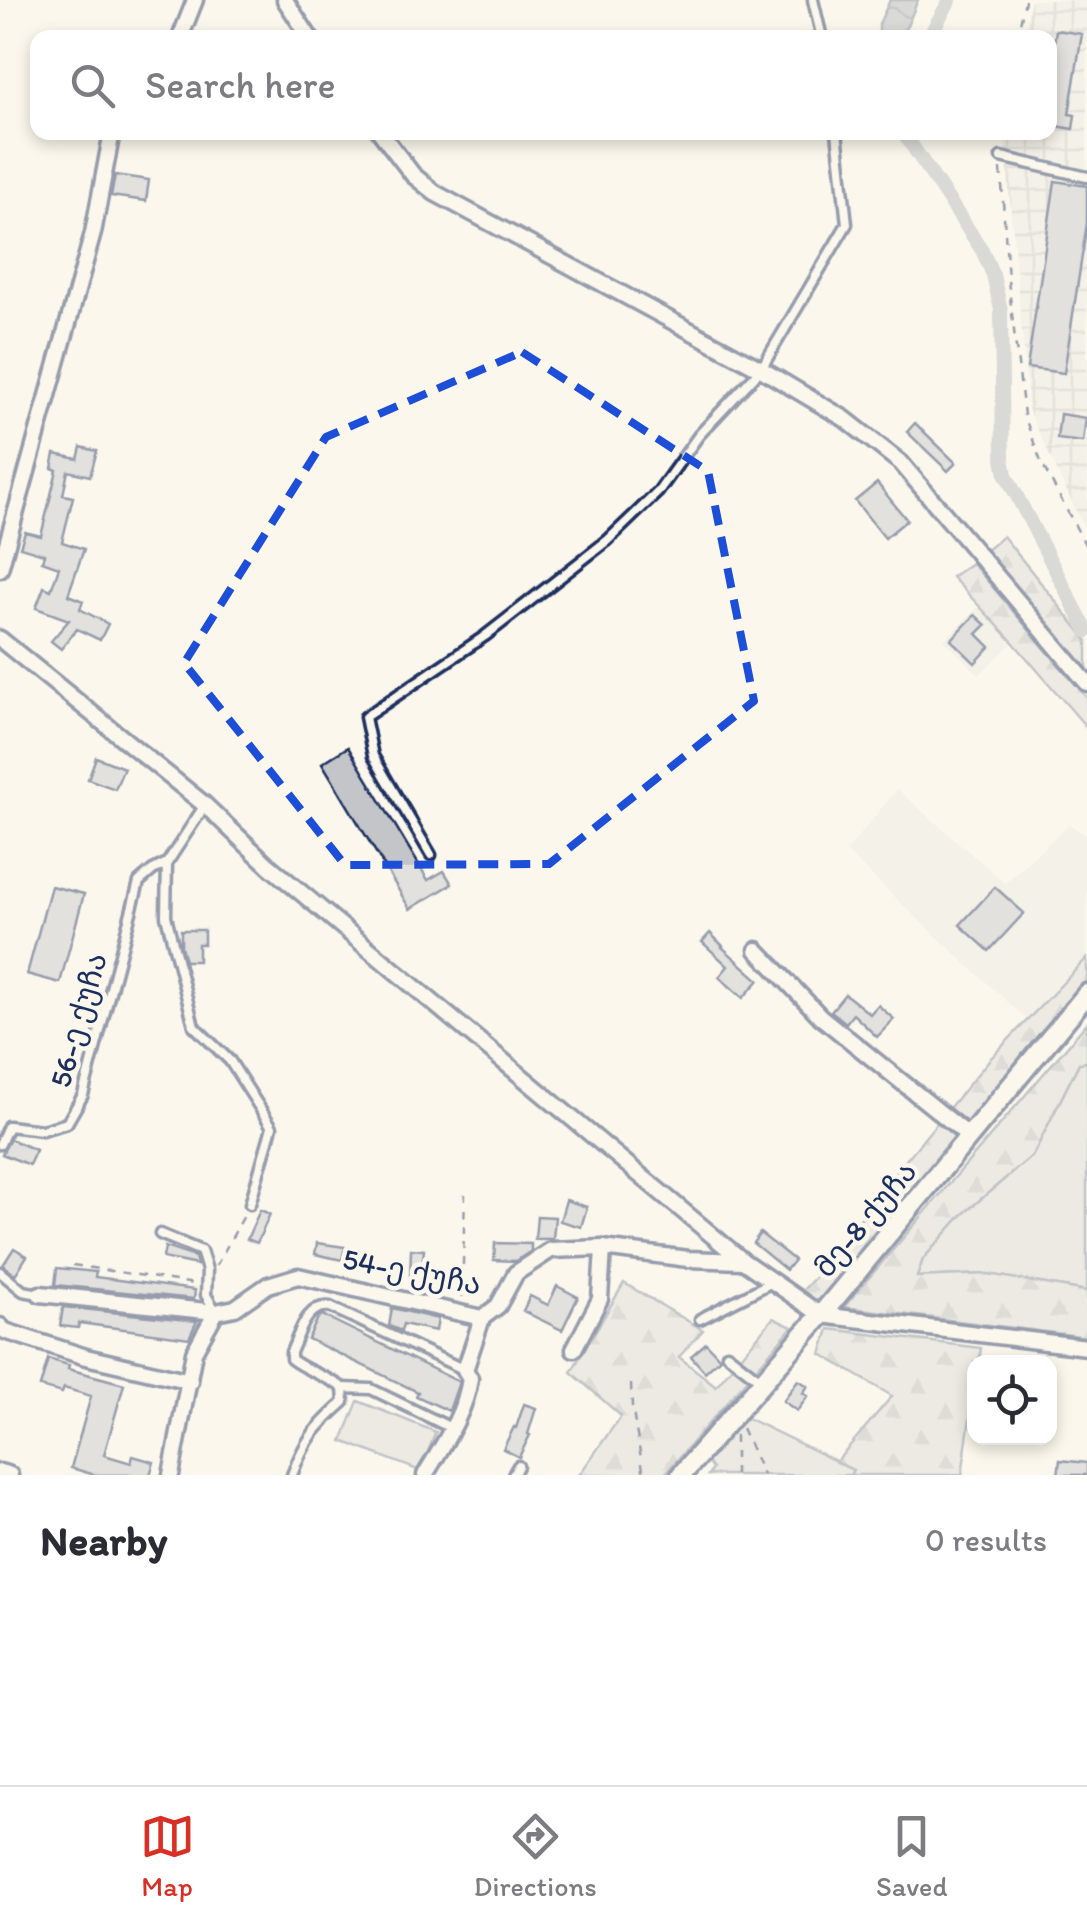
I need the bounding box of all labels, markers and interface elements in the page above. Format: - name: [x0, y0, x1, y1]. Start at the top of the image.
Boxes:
- search box: [30, 30, 1057, 140]
- icon: search: [65, 58, 120, 113]
- text: Search here: [145, 62, 336, 108]
- street label: 56-ე ქუჩა: [41, 949, 115, 1091]
- street label: მე-8 ქუჩა: [806, 1153, 924, 1285]
- street label: 54-ე ქუჩა: [340, 1239, 484, 1303]
- map controls: [967, 1355, 1057, 1445]
- button: locate: [967, 1355, 1057, 1445]
- text: Nearby: [40, 1515, 167, 1566]
- text: 0 results: [925, 1521, 1047, 1559]
- tab: Map: [140, 1809, 195, 1903]
- tab: Directions: [474, 1809, 597, 1903]
- tab: Saved: [876, 1809, 947, 1903]

